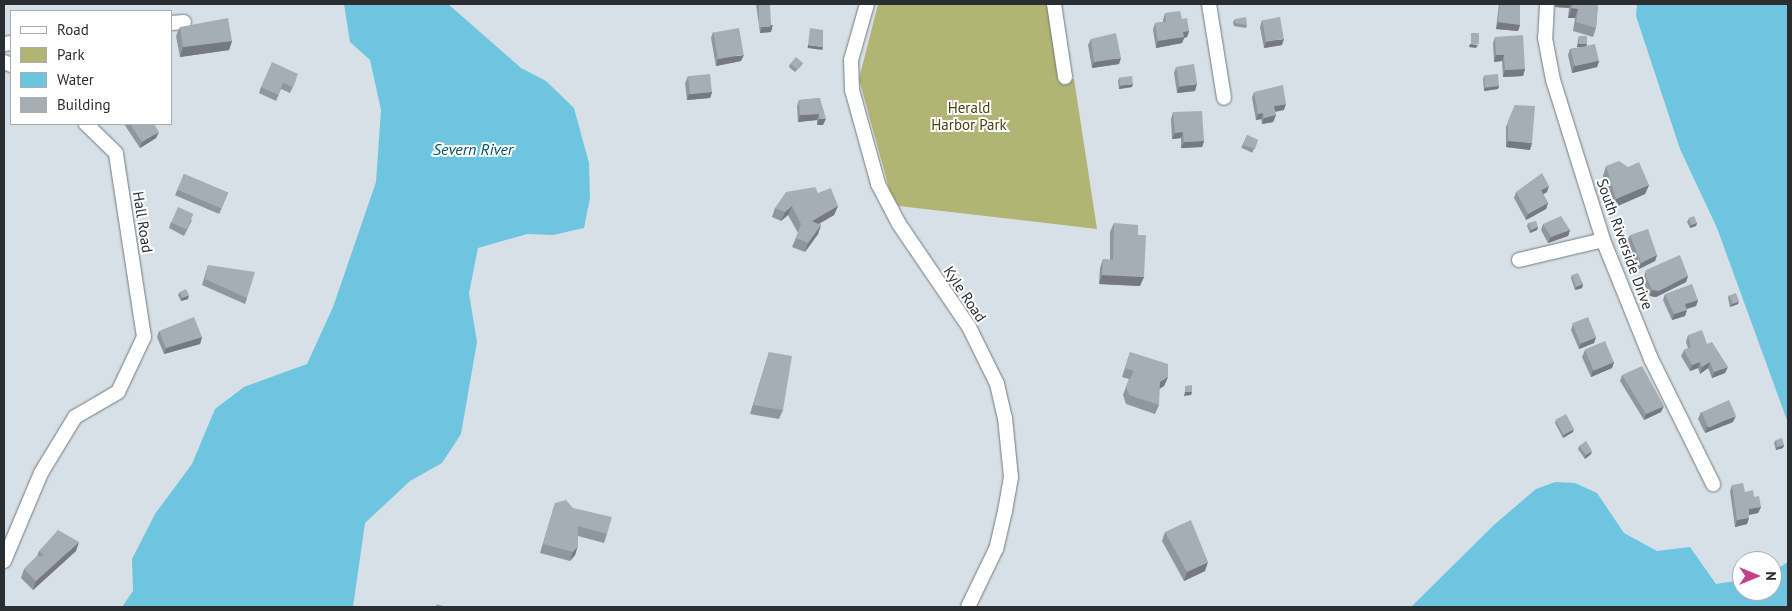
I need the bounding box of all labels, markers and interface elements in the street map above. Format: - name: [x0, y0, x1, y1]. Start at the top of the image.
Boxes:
- legend: [10, 10, 172, 125]
- text: Road: [57, 20, 89, 39]
- text: Park: [57, 45, 85, 64]
- text: Water: [57, 70, 94, 89]
- text: Building: [57, 95, 111, 114]
- park label: Herald Harbor Park: [931, 98, 1007, 133]
- water label: Severn River: [433, 139, 513, 159]
- street label: South Riverside Drive: [1593, 176, 1657, 312]
- street label: Hall Road: [129, 190, 157, 254]
- street label: Kyle Road: [940, 263, 990, 325]
- north arrow: [1732, 551, 1782, 601]
- text: N: [1762, 571, 1780, 581]

